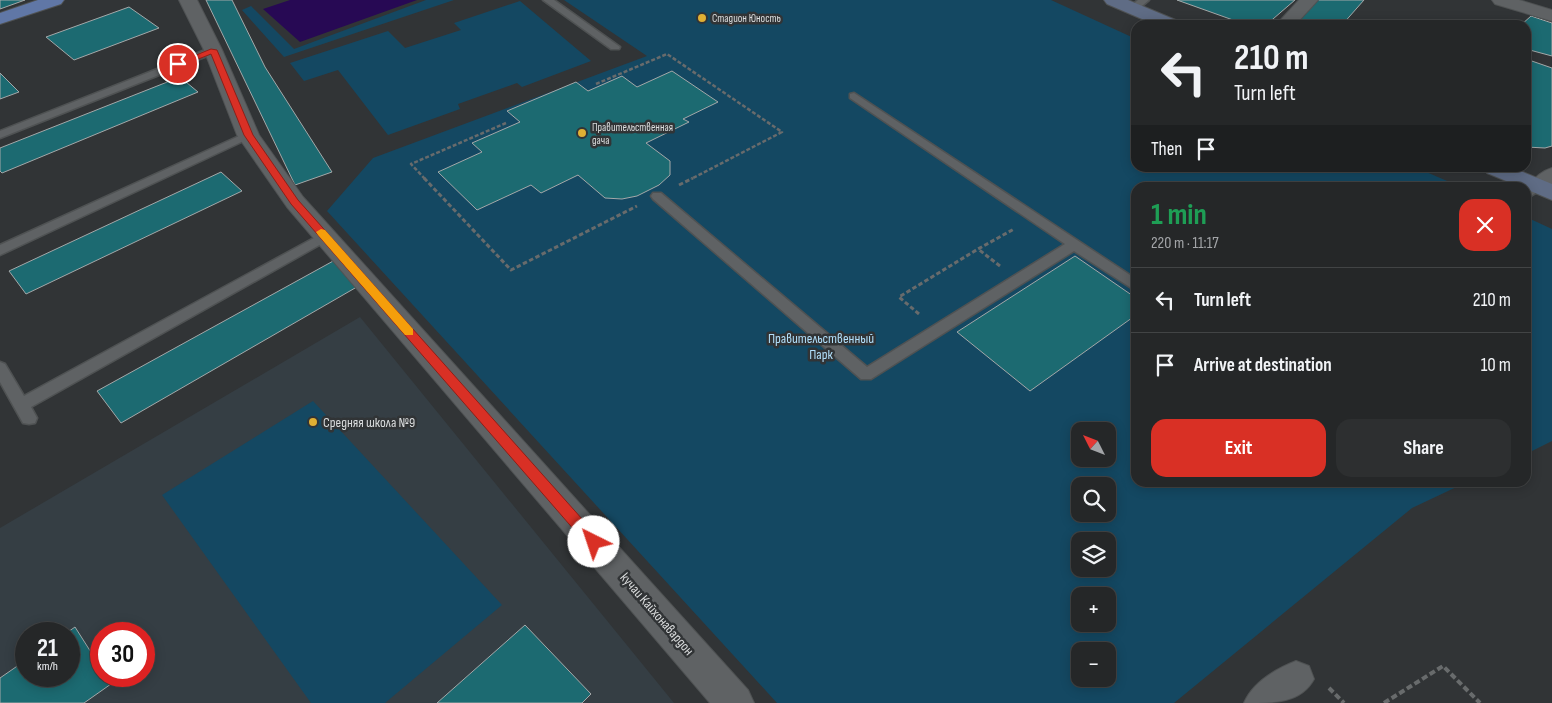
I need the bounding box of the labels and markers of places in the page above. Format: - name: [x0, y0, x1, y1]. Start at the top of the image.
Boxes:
- marker: Стадион Юность: [696, 12, 708, 24]
- place label: Стадион Юность: [712, 12, 781, 25]
- pin: [157, 43, 199, 85]
- place label: Правительственная дача: [592, 121, 673, 147]
- marker: Правительственная дача: [576, 127, 588, 139]
- place label: Средняя школа №9: [323, 414, 415, 431]
- marker: Средняя школа №9: [307, 416, 319, 428]

